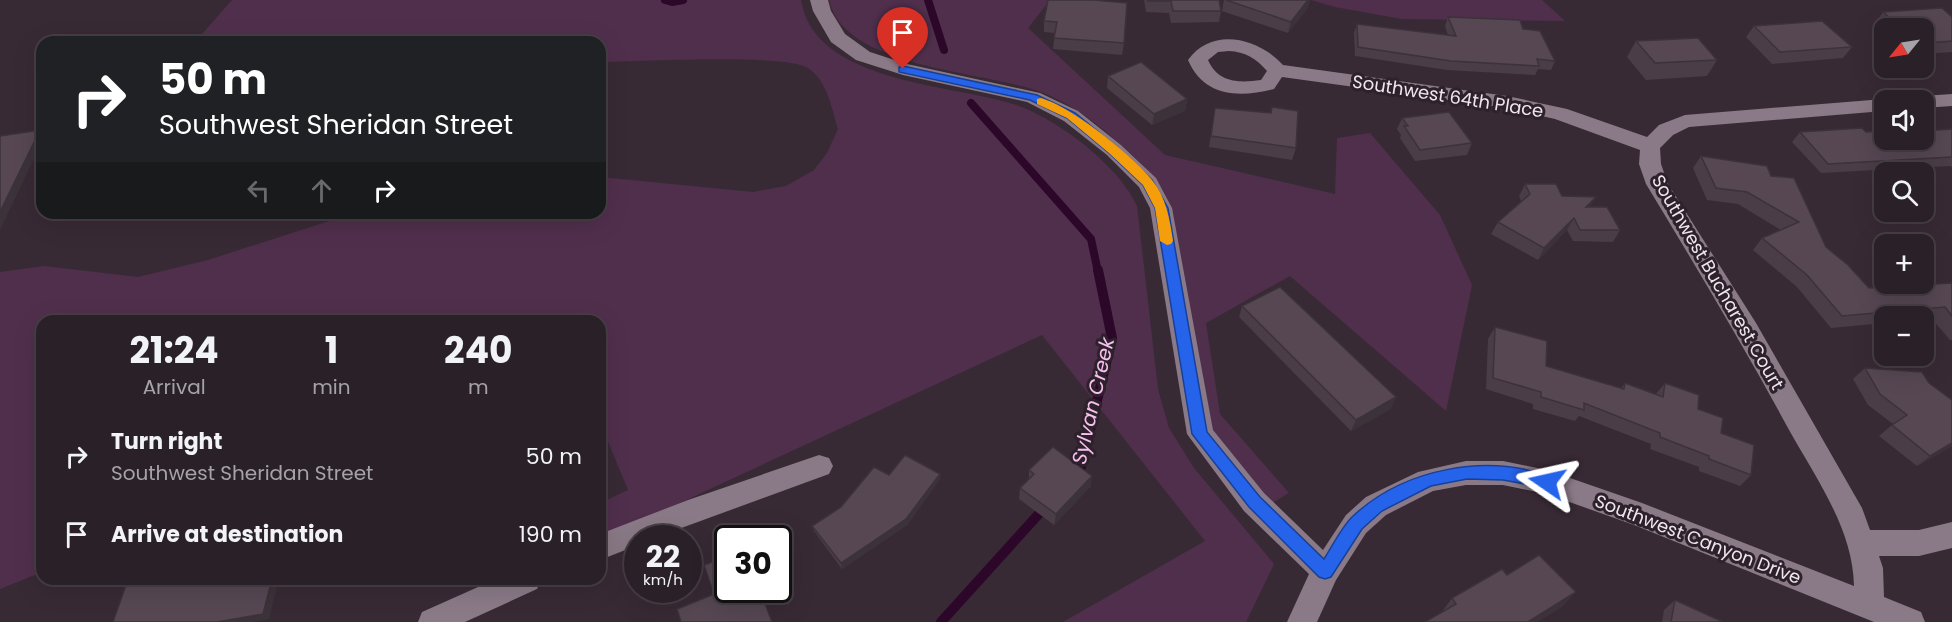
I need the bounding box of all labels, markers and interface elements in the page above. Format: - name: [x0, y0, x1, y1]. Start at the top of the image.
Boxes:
- pin: [877, 7, 928, 69]
- icon: arrive: [886, 16, 919, 49]
- north arrow: [1874, 18, 1934, 78]
- map controls: [1874, 18, 1934, 366]
- text: 50 m: [159, 50, 267, 109]
- icon: right: [60, 60, 138, 138]
- street label: Southwest 64th Place: [1351, 69, 1545, 123]
- button: sound: [1874, 90, 1934, 150]
- text: Southwest Sheridan Street: [159, 106, 513, 143]
- button: search: [1874, 162, 1934, 222]
- street label: Southwest Bucharest Court: [1646, 170, 1790, 394]
- icon: left: [242, 174, 275, 207]
- icon: ahead: [305, 174, 338, 207]
- icon: right: [368, 174, 401, 207]
- button: +: [1874, 234, 1934, 294]
- button: −: [1874, 306, 1934, 366]
- text: 21:24: [130, 325, 219, 376]
- text: 1: [325, 325, 338, 376]
- text: 240: [444, 325, 512, 376]
- water label: Sylvan Creek: [1065, 333, 1122, 467]
- text: Arrival: [143, 373, 206, 401]
- text: min: [312, 373, 351, 401]
- text: m: [468, 373, 489, 401]
- text: Turn right: [111, 426, 222, 457]
- icon: right: [60, 440, 93, 473]
- text: 50 m: [526, 441, 582, 472]
- position arrow: [1515, 450, 1579, 514]
- text: Southwest Sheridan Street: [111, 459, 373, 487]
- street label: Southwest Canyon Drive: [1591, 488, 1805, 590]
- icon: arrive: [60, 518, 93, 551]
- text: Arrive at destination: [111, 519, 343, 550]
- text: 190 m: [519, 519, 582, 550]
- speed limit sign: 30: [714, 525, 792, 603]
- text: 22: [646, 535, 680, 578]
- text: km/h: [643, 569, 683, 590]

